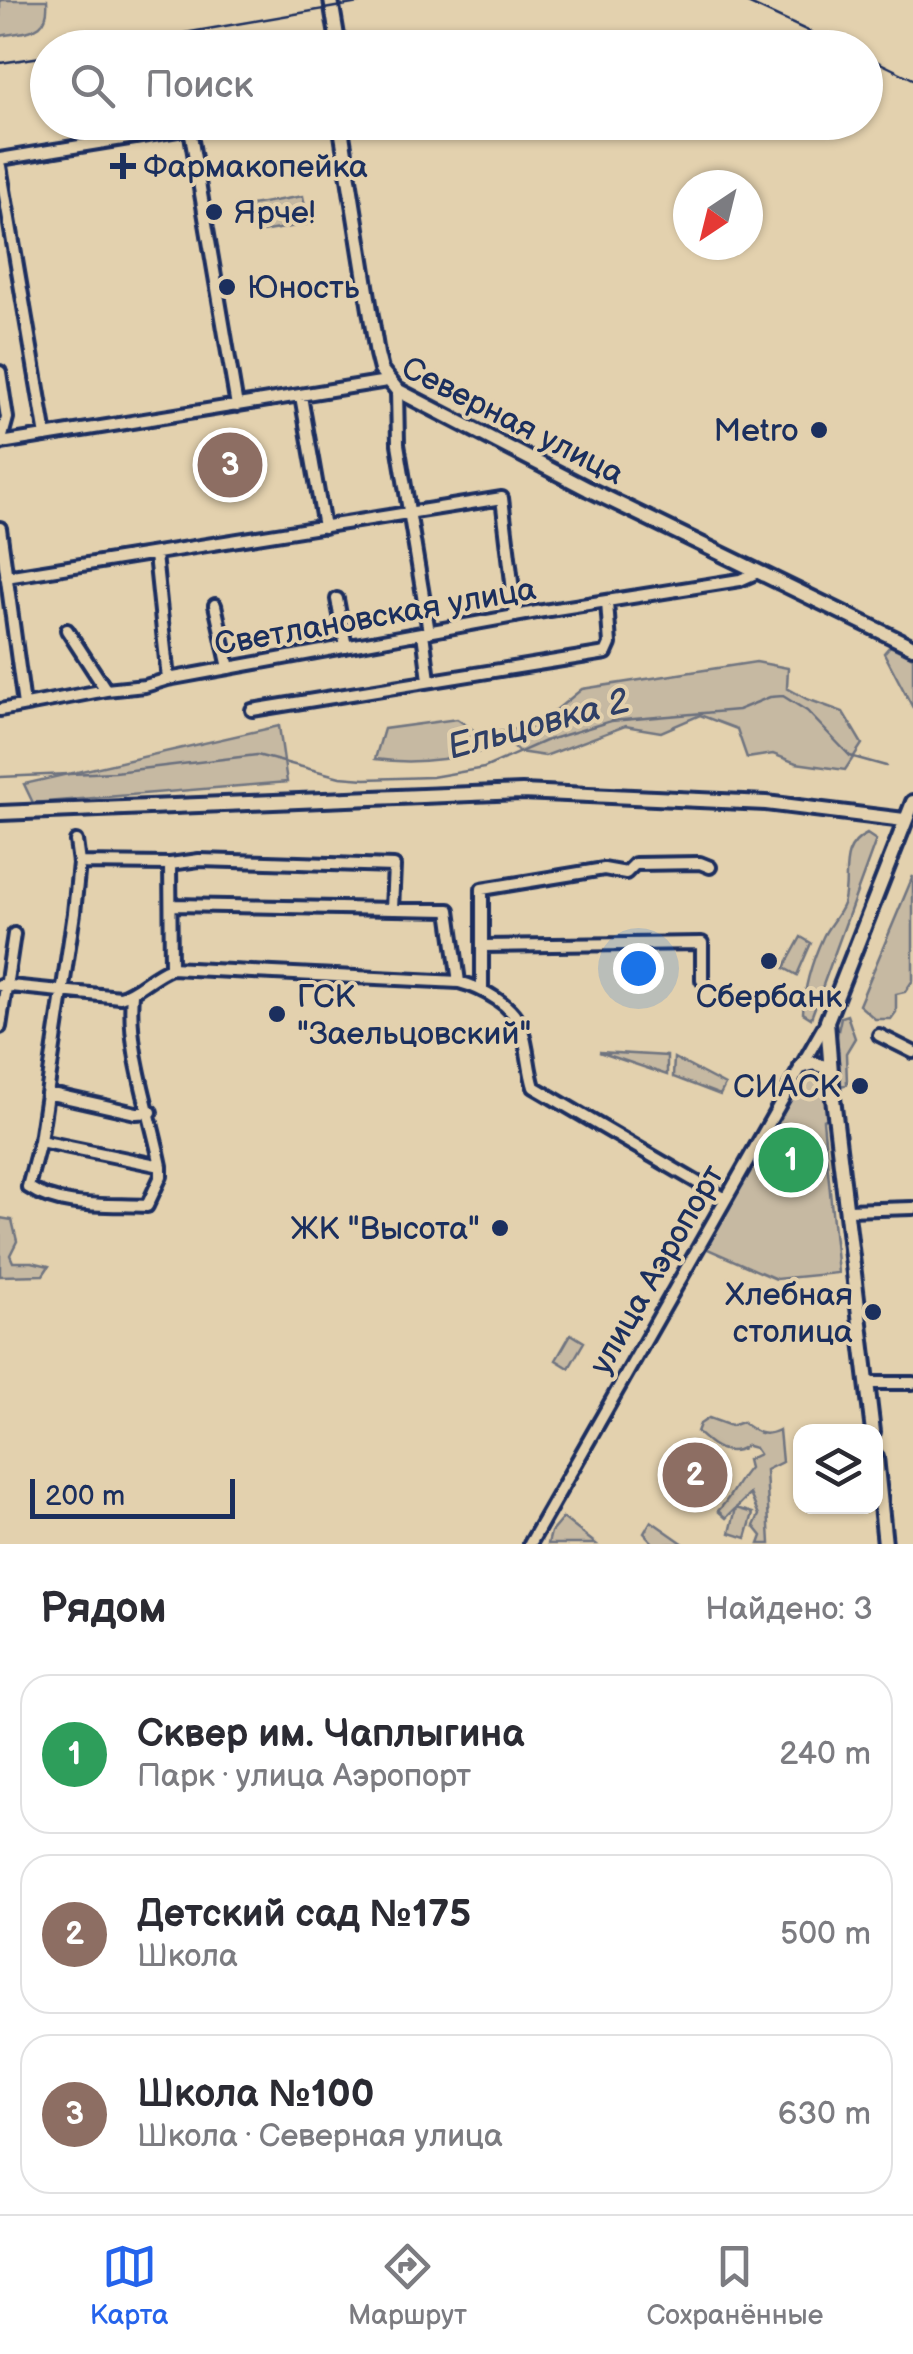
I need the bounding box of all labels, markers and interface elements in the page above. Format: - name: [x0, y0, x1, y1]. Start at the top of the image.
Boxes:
- search box: [30, 30, 883, 140]
- icon: search: [65, 58, 120, 113]
- text: Поиск: [145, 63, 253, 108]
- place label: Фармакопейка: [143, 148, 368, 187]
- marker: Фармакопейка: [112, 155, 134, 177]
- north arrow: [673, 170, 763, 260]
- place label: Ярче!: [234, 194, 316, 233]
- marker: Ярче!: [203, 201, 225, 223]
- place label: Юность: [247, 269, 360, 308]
- marker: Юность: [216, 276, 238, 298]
- street label: Северная улица: [395, 349, 630, 494]
- place label: Metro: [713, 412, 799, 451]
- marker: Metro: [808, 419, 830, 441]
- pin: 3: [198, 428, 262, 502]
- street label: Светлановская улица: [211, 570, 539, 665]
- water label: Ельцовка 2: [443, 680, 634, 769]
- your location: [613, 943, 664, 994]
- marker: Сбербанк: [758, 950, 780, 972]
- place label: ГСК "Заельцовский": [297, 978, 532, 1054]
- place label: Сбербанк: [696, 978, 842, 1017]
- marker: ГСК "Заельцовский": [266, 1003, 288, 1025]
- place label: СИАСК: [733, 1068, 840, 1107]
- marker: СИАСК: [849, 1075, 871, 1097]
- pin: 1: [758, 1122, 824, 1198]
- street label: улица Аэропорт: [582, 1158, 733, 1381]
- place label: ЖК "Высота": [291, 1210, 480, 1249]
- marker: ЖК "Высота": [489, 1217, 511, 1239]
- place label: Хлебная столица: [725, 1276, 853, 1352]
- marker: Хлебная столица: [862, 1301, 884, 1323]
- map controls: [793, 1424, 883, 1514]
- button: layers: [793, 1424, 883, 1514]
- pin: 2: [662, 1438, 728, 1512]
- scale bar: [30, 1474, 235, 1518]
- text: 200 m: [45, 1480, 125, 1513]
- text: Рядом: [40, 1584, 167, 1635]
- text: Найдено: 3: [705, 1590, 873, 1629]
- text: Сквер им. Чаплыгина: [137, 1712, 524, 1757]
- text: 1: [68, 1735, 81, 1774]
- text: 240 m: [779, 1735, 871, 1774]
- text: Парк · улица Аэропорт: [137, 1757, 471, 1796]
- text: Детский сад №175: [137, 1892, 471, 1937]
- text: 2: [65, 1915, 84, 1954]
- text: 500 m: [780, 1915, 871, 1954]
- text: Школа: [137, 1937, 238, 1976]
- text: Школа №100: [137, 2072, 374, 2117]
- text: 3: [65, 2095, 84, 2134]
- text: 630 m: [778, 2095, 871, 2134]
- text: Школа · Северная улица: [137, 2117, 503, 2156]
- tab: Карта: [90, 2239, 169, 2332]
- tab: Маршрут: [348, 2239, 467, 2332]
- tab: Сохранённые: [646, 2239, 823, 2332]

